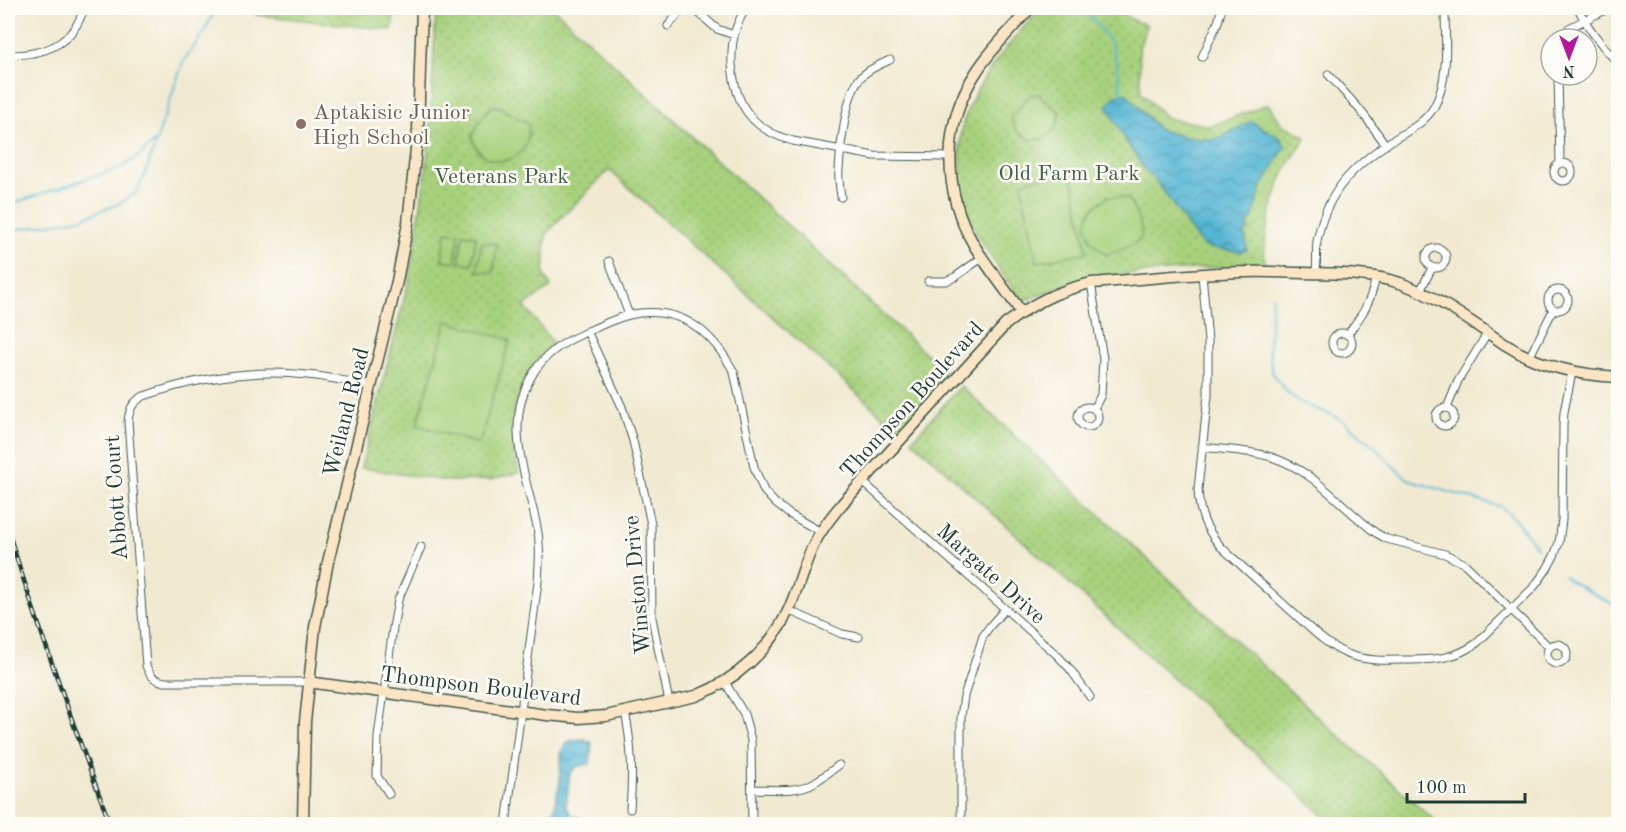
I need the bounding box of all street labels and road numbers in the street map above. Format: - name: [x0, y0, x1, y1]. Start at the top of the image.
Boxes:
- street label: Thompson Boulevard: [837, 318, 988, 483]
- street label: Weiland Road: [320, 345, 374, 480]
- street label: Abbott Court: [102, 434, 132, 561]
- street label: Winston Drive: [621, 514, 655, 655]
- street label: Margate Drive: [932, 520, 1049, 629]
- street label: Thompson Boulevard: [379, 664, 582, 710]

